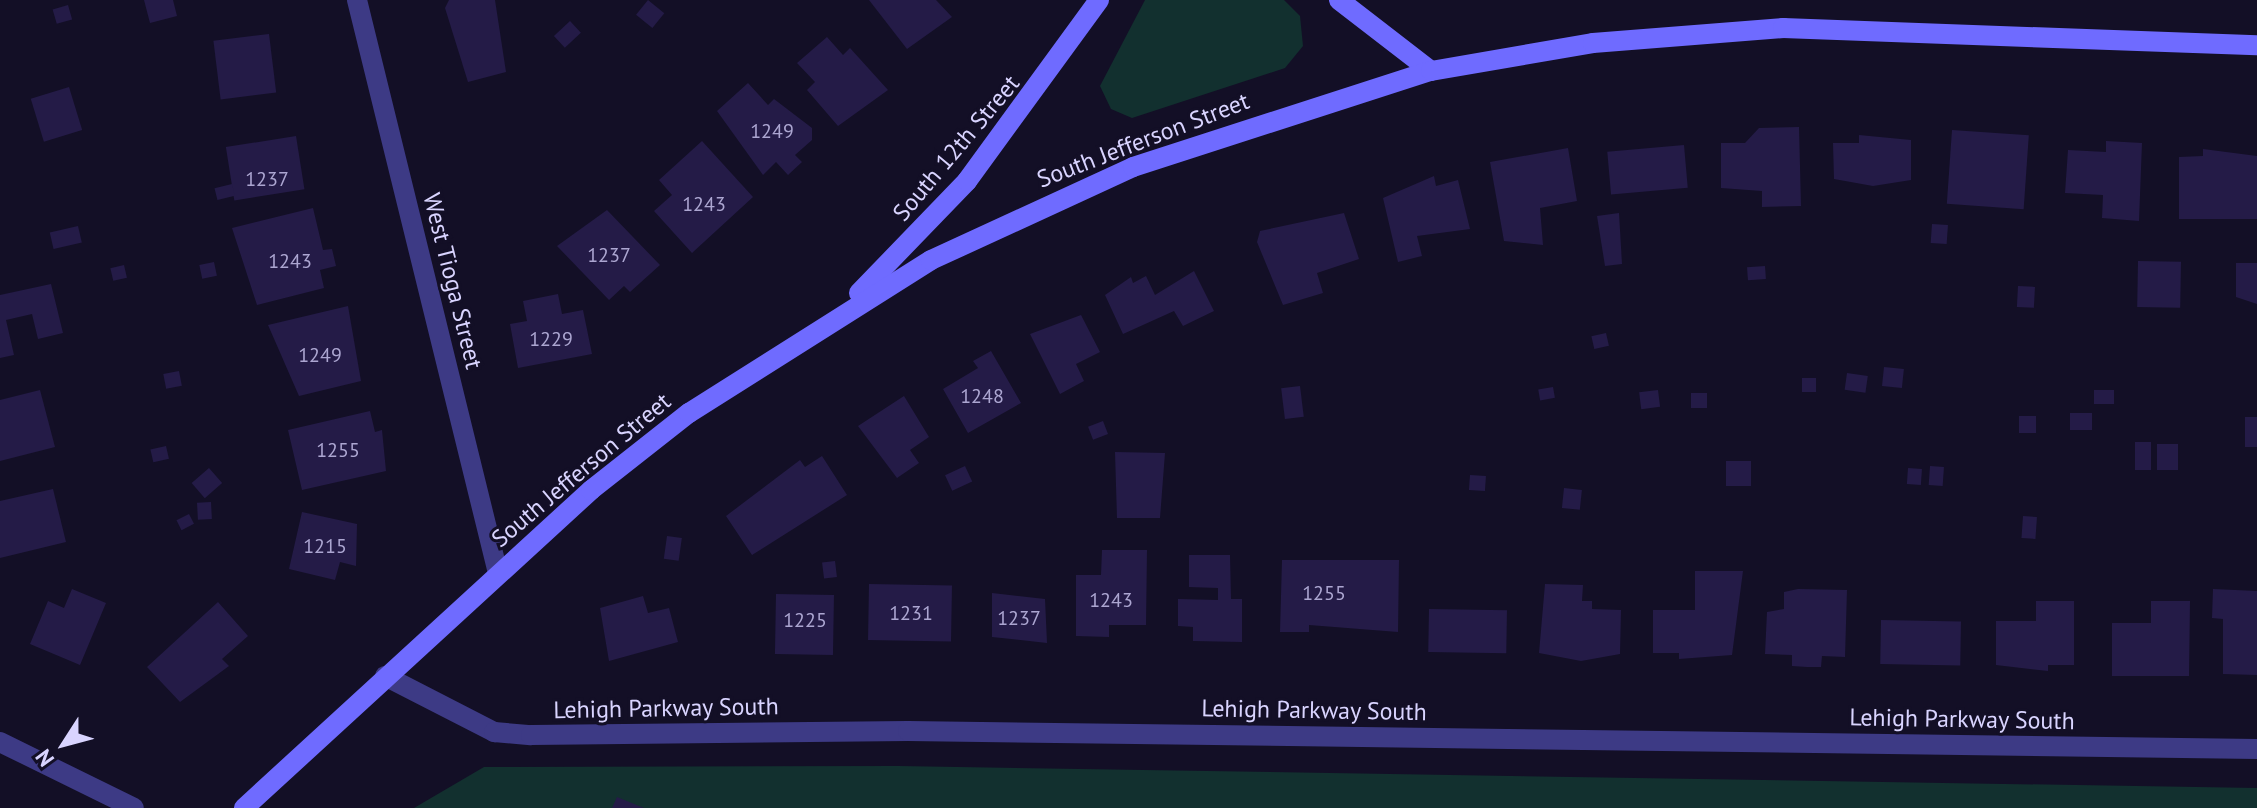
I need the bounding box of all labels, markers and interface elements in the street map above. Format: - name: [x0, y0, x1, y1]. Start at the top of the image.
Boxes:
- street label: South 12th Street: [887, 69, 1025, 227]
- street label: South Jefferson Street: [1033, 86, 1253, 194]
- house number: 1249: [750, 119, 794, 143]
- house number: 1237: [245, 167, 289, 191]
- street label: West Tioga Street: [417, 190, 489, 372]
- house number: 1243: [682, 192, 726, 216]
- house number: 1237: [587, 243, 631, 267]
- house number: 1243: [268, 249, 312, 273]
- house number: 1229: [529, 327, 573, 351]
- house number: 1249: [298, 343, 342, 367]
- house number: 1248: [960, 384, 1004, 408]
- street label: South Jefferson Street: [486, 387, 676, 553]
- house number: 1255: [316, 438, 360, 462]
- house number: 1215: [303, 534, 347, 558]
- house number: 1255: [1302, 581, 1346, 605]
- house number: 1243: [1089, 588, 1133, 612]
- house number: 1231: [889, 601, 933, 625]
- house number: 1237: [997, 606, 1041, 630]
- house number: 1225: [783, 608, 827, 632]
- street label: Lehigh Parkway South: [553, 692, 779, 724]
- street label: Lehigh Parkway South: [1201, 694, 1427, 726]
- street label: Lehigh Parkway South: [1849, 703, 2075, 735]
- north arrow: [24, 704, 104, 784]
- text: N: [29, 744, 60, 772]

